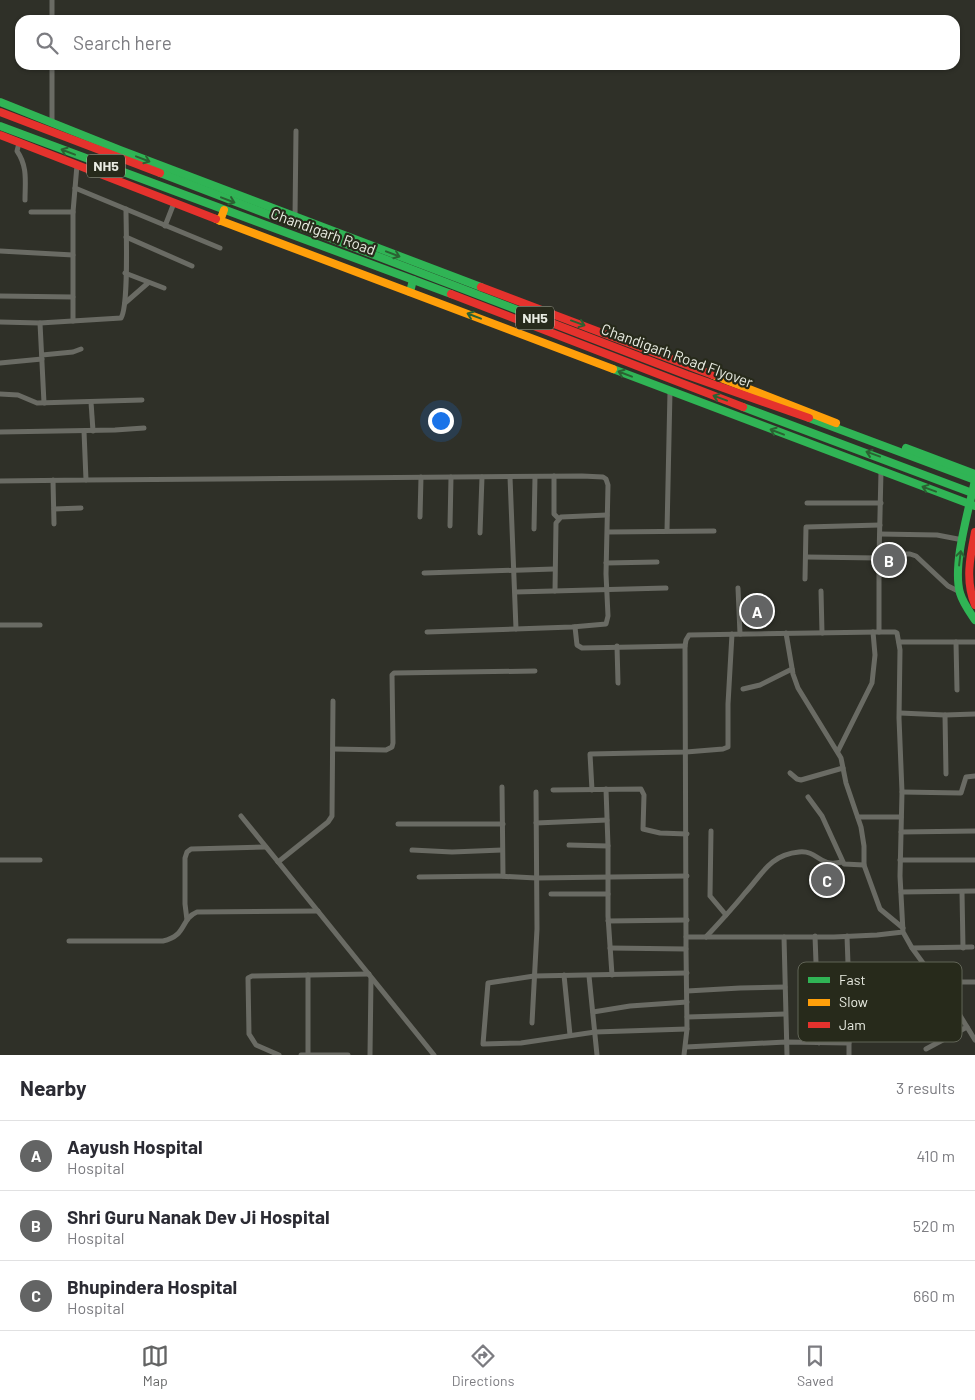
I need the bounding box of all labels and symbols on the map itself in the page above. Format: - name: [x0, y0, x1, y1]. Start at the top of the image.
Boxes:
- one-way arrow: [61, 146, 76, 156]
- road number: NH5: [87, 154, 125, 178]
- one-way arrow: [135, 155, 150, 164]
- one-way arrow: [220, 196, 235, 205]
- street label: Chandigarh Road: [268, 204, 378, 258]
- one-way arrow: [385, 250, 400, 259]
- road number: NH5: [516, 306, 554, 330]
- one-way arrow: [466, 311, 482, 320]
- one-way arrow: [570, 319, 585, 328]
- street label: Chandigarh Road Flyover: [599, 319, 756, 391]
- one-way arrow: [618, 369, 634, 378]
- one-way arrow: [713, 393, 729, 402]
- your location: [428, 408, 454, 434]
- one-way arrow: [770, 427, 785, 436]
- one-way arrow: [866, 449, 881, 458]
- one-way arrow: [922, 484, 937, 493]
- pin: B: [873, 541, 905, 579]
- one-way arrow: [956, 550, 966, 566]
- pin: A: [741, 592, 773, 630]
- pin: C: [811, 861, 843, 899]
- legend: [798, 962, 962, 1042]
- text: Fast: [839, 971, 865, 988]
- text: Slow: [839, 993, 868, 1010]
- text: Jam: [839, 1016, 866, 1033]

